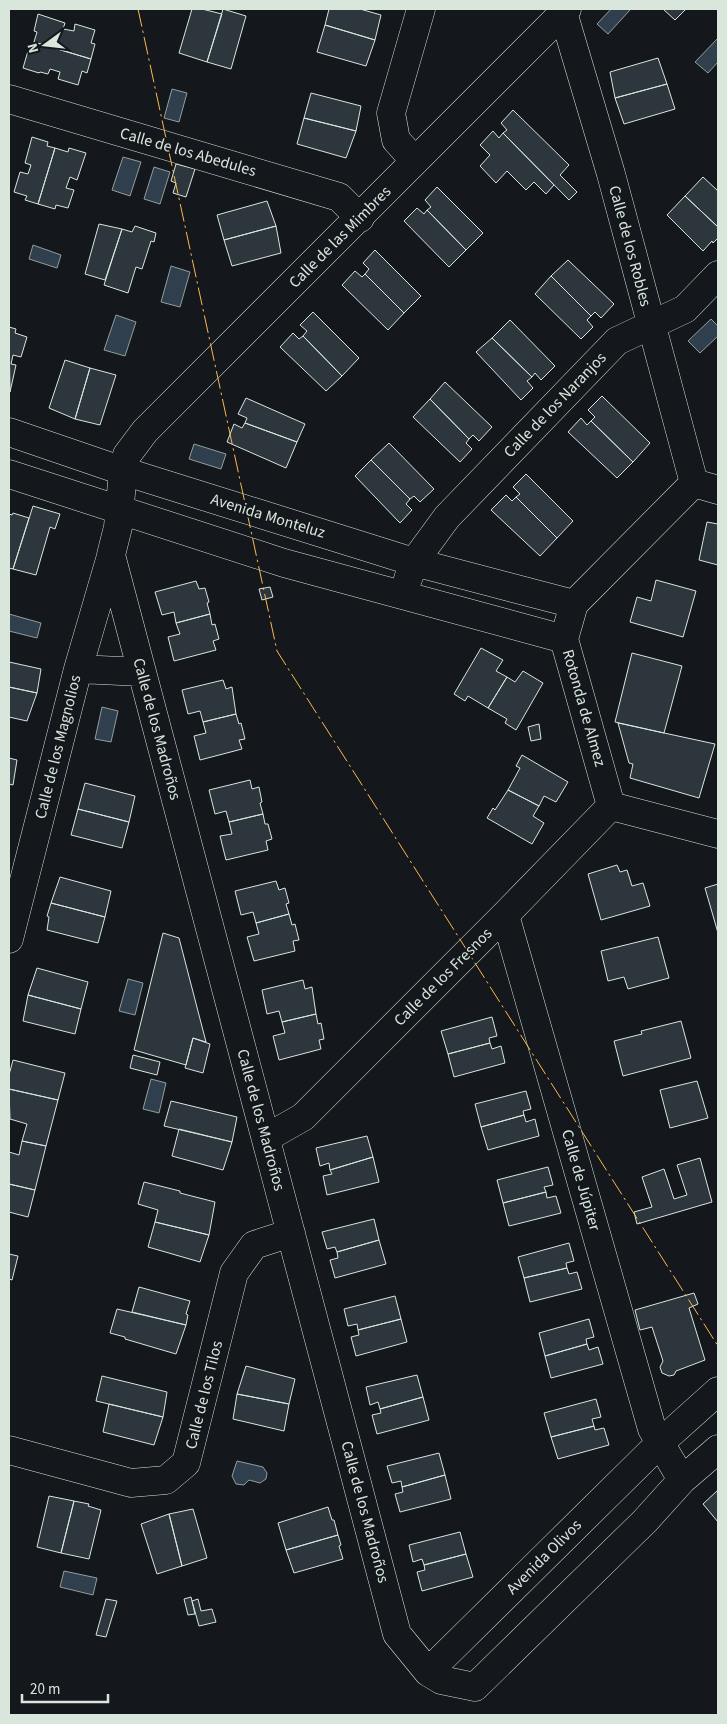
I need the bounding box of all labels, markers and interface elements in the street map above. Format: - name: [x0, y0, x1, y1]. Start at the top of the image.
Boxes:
- north arrow: [20, 20, 70, 70]
- text: N: [23, 41, 44, 55]
- street label: Calle de los Abedules: [117, 122, 259, 182]
- street label: Calle de las Mimbres: [284, 181, 396, 293]
- street label: Calle de los Robles: [603, 183, 657, 309]
- street label: Calle de los Naranjos: [499, 347, 611, 463]
- street label: Avenida Monteluz: [208, 488, 328, 544]
- street label: Rotonda de Almez: [557, 647, 611, 769]
- street label: Calle de los Madroños: [127, 656, 187, 803]
- street label: Calle de los Magnolios: [29, 672, 87, 821]
- street label: Calle de los Fresnos: [389, 923, 497, 1031]
- street label: Calle de los Madroños: [231, 1047, 291, 1194]
- street label: Calle de Júpiter: [556, 1127, 606, 1234]
- street label: Calle de los Tilos: [180, 1338, 228, 1452]
- street label: Calle de los Madroños: [335, 1439, 395, 1586]
- street label: Avenida Olivos: [502, 1514, 587, 1599]
- scale bar: [22, 1672, 109, 1704]
- text: 20 m: [30, 1679, 60, 1700]

